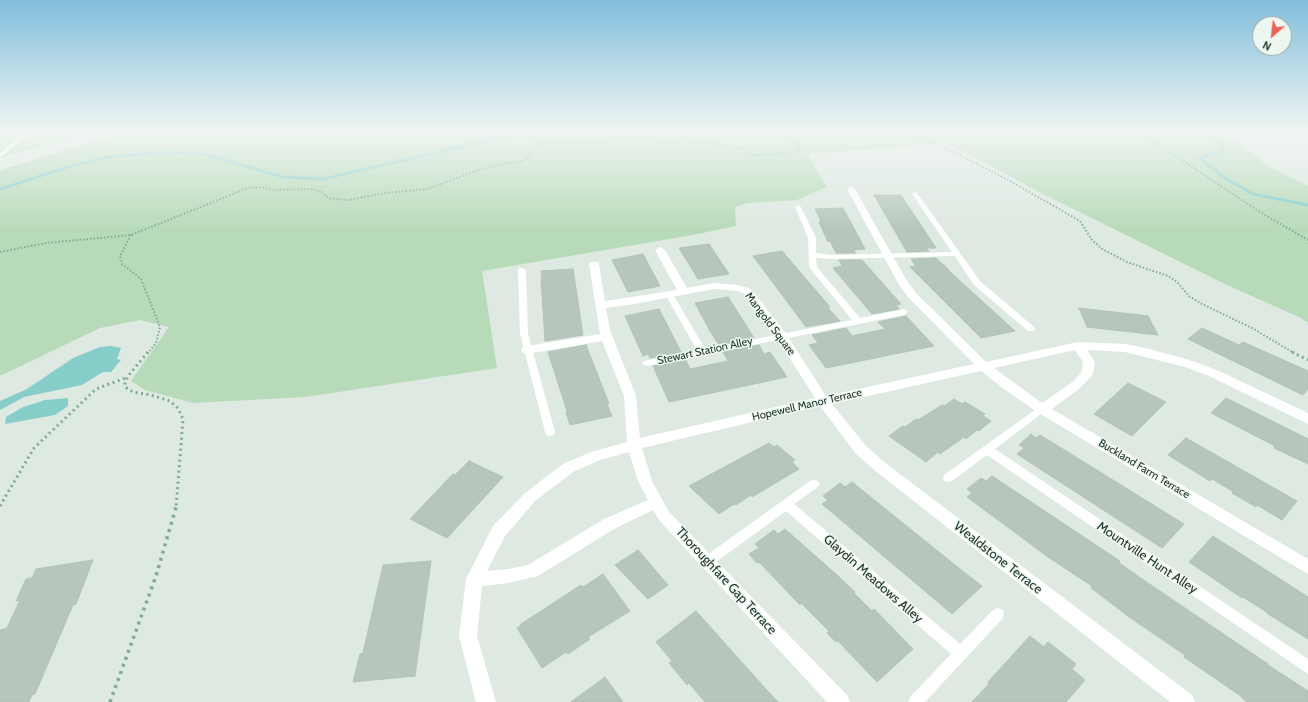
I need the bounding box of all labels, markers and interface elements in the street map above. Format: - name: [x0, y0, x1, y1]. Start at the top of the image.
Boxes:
- north arrow: [1252, 16, 1292, 56]
- text: N: [1260, 38, 1274, 54]
- street label: Mangold Square: [742, 290, 798, 358]
- street label: Stewart Station Alley: [656, 334, 754, 368]
- street label: Hopewell Manor Terrace: [751, 386, 863, 424]
- street label: Buckland Farm Terrace: [1096, 437, 1192, 501]
- street label: Mountville Hunt Alley: [1094, 518, 1200, 598]
- street label: Wealdstone Terrace: [951, 519, 1045, 597]
- street label: Thoroughfare Gap Terrace: [672, 524, 780, 638]
- street label: Glaydin Meadows Alley: [820, 532, 926, 626]

